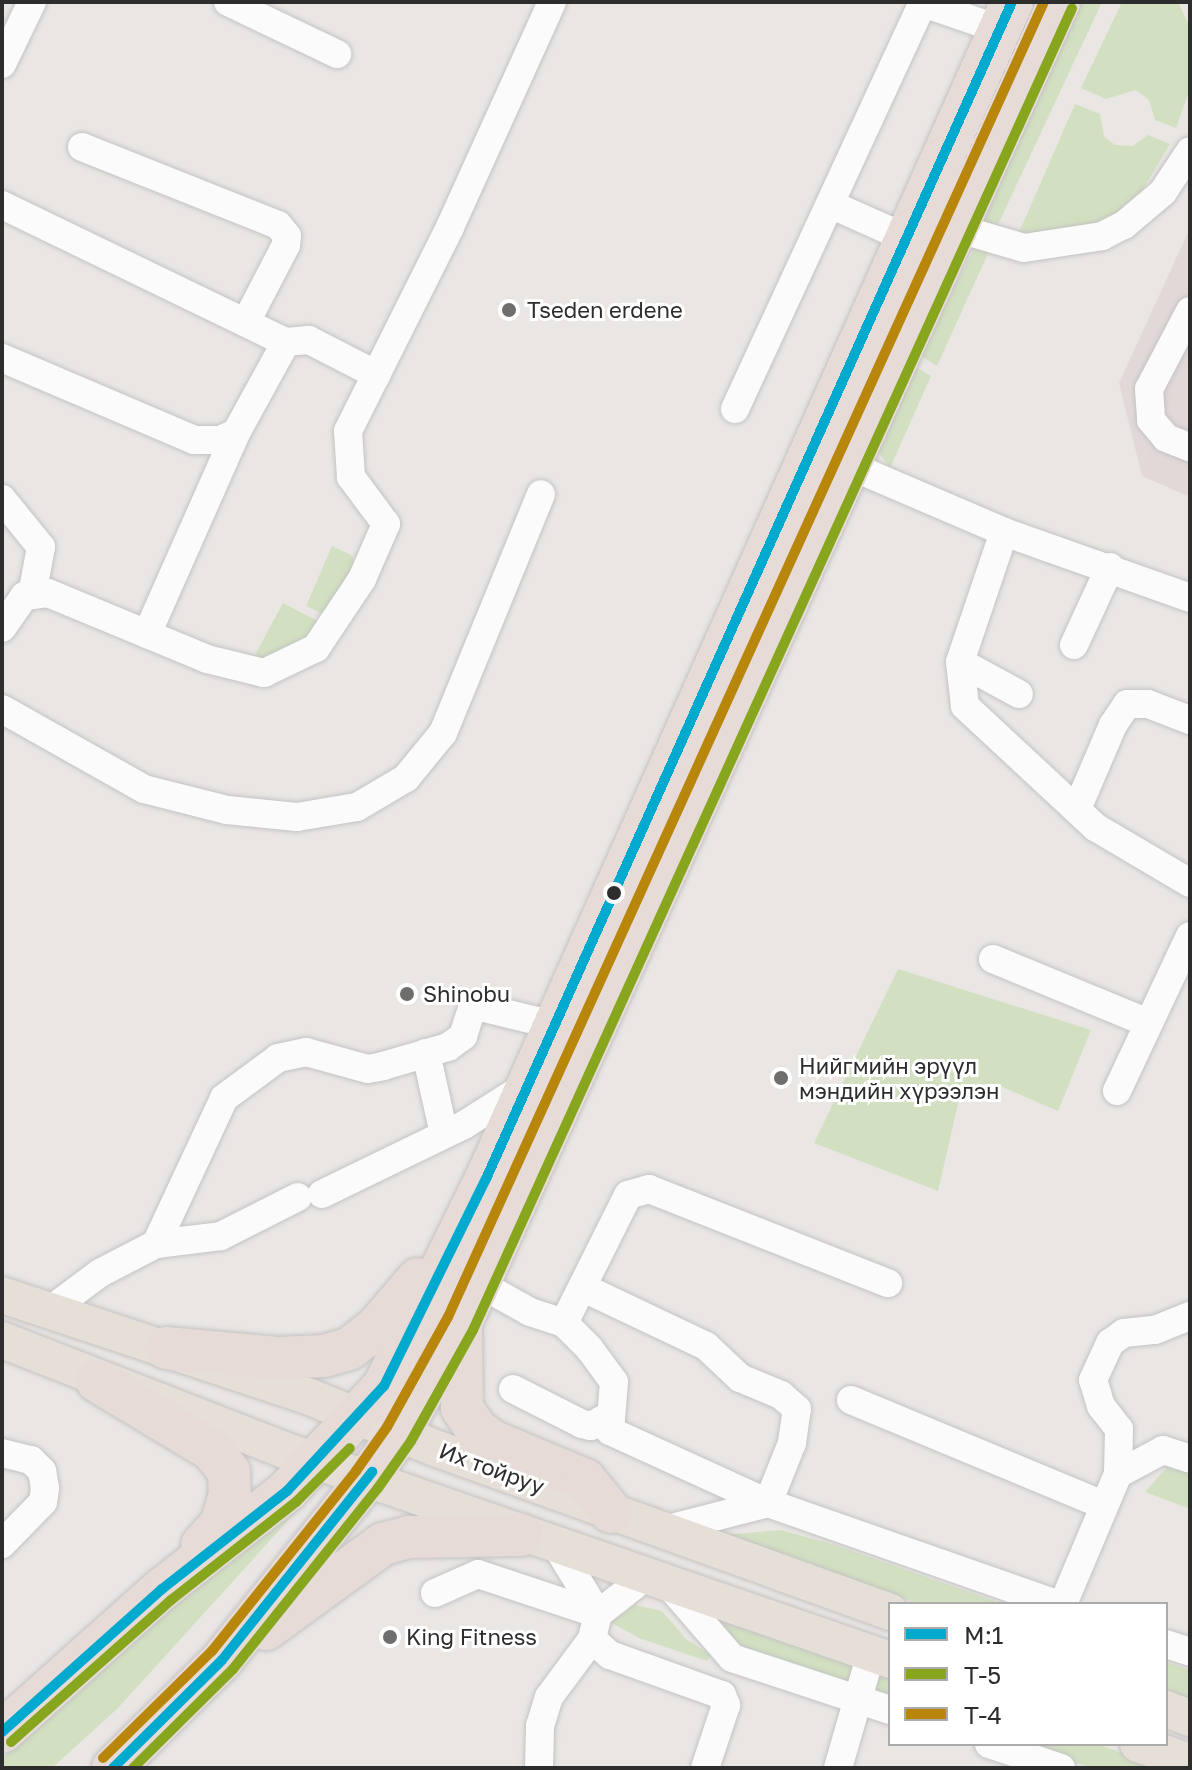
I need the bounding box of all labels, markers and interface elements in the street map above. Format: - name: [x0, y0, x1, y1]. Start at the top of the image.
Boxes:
- place label: Tseden erdene: [527, 297, 683, 323]
- marker: Tseden erdene: [498, 299, 520, 321]
- unlabelled marker: [606, 885, 622, 901]
- place label: Shinobu: [423, 981, 510, 1007]
- marker: Shinobu: [398, 985, 416, 1003]
- place label: Нийгмийн эрүүл мэндийн хүрээлэн: [799, 1052, 1000, 1104]
- marker: Нийгмийн эрүүл мэндийн хүрээлэн: [770, 1067, 792, 1089]
- street label: Их тойруу: [436, 1437, 548, 1499]
- legend: [888, 1602, 1168, 1746]
- text: М:1: [964, 1620, 1003, 1649]
- place label: King Fitness: [406, 1624, 537, 1650]
- marker: King Fitness: [381, 1628, 399, 1646]
- text: Т-5: [964, 1660, 1001, 1689]
- text: Т-4: [964, 1700, 1002, 1729]

